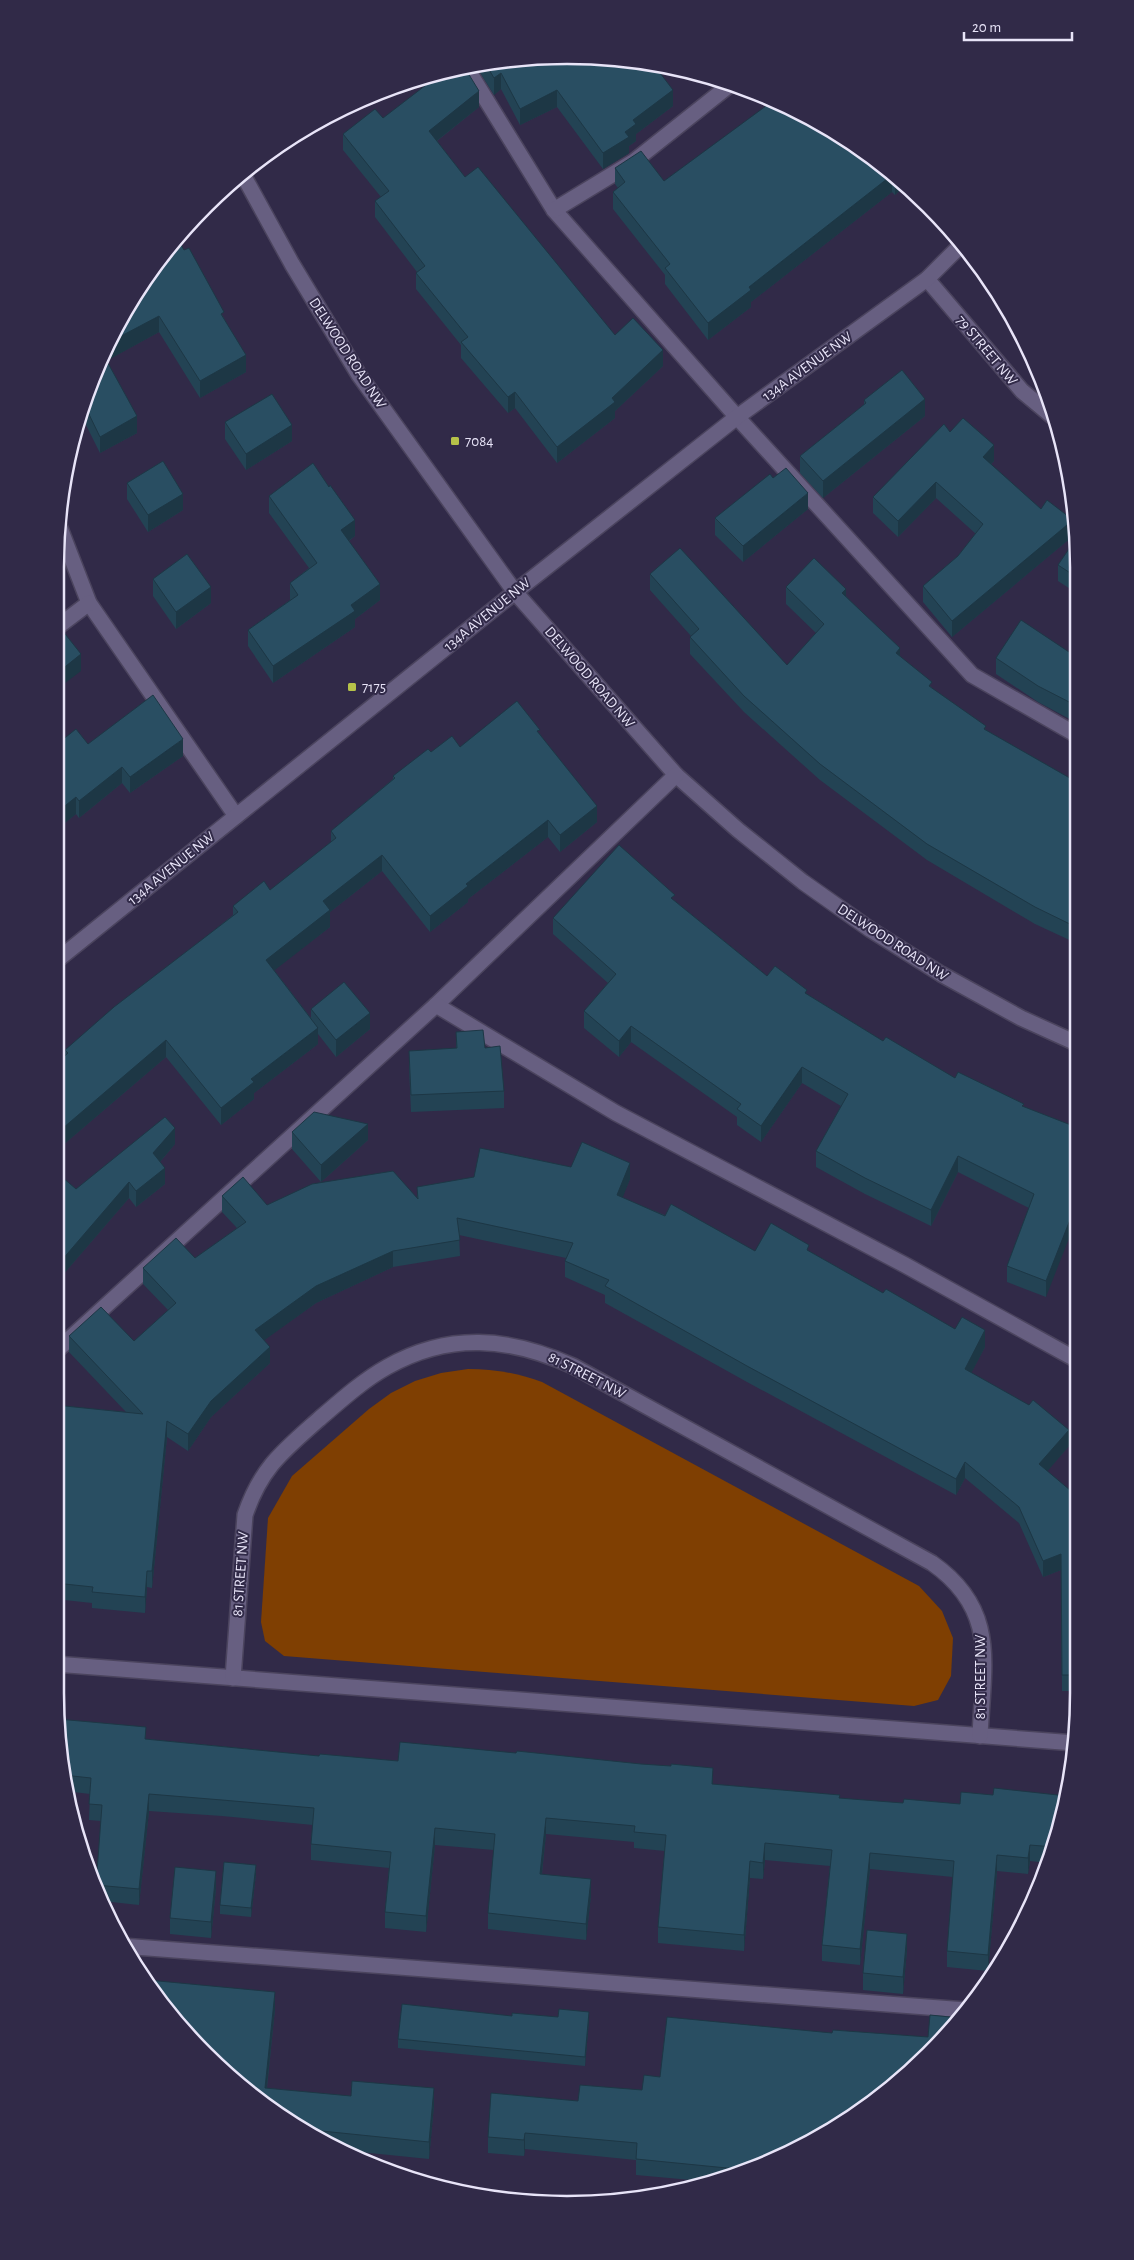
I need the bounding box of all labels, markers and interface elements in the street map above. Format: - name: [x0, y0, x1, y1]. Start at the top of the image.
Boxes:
- scale bar: [964, 10, 1072, 42]
- text: 20 m: [972, 20, 1001, 35]
- street label: DELWOOD ROAD NW: [306, 295, 389, 412]
- street label: 79 STREET NW: [953, 313, 1020, 389]
- street label: 134A AVENUE NW: [760, 329, 855, 404]
- place label: 7084: [465, 434, 494, 449]
- marker: 7084: [449, 435, 461, 447]
- street label: 134A AVENUE NW: [441, 575, 534, 654]
- street label: DELWOOD ROAD NW: [542, 624, 638, 731]
- place label: 7175: [362, 680, 386, 695]
- marker: 7175: [346, 681, 358, 693]
- street label: 134A AVENUE NW: [125, 829, 218, 908]
- street label: DELWOOD ROAD NW: [835, 901, 951, 984]
- street label: 81 STREET NW: [546, 1349, 629, 1402]
- street label: 81 STREET NW: [230, 1531, 251, 1617]
- street label: 81 STREET NW: [973, 1634, 988, 1719]

